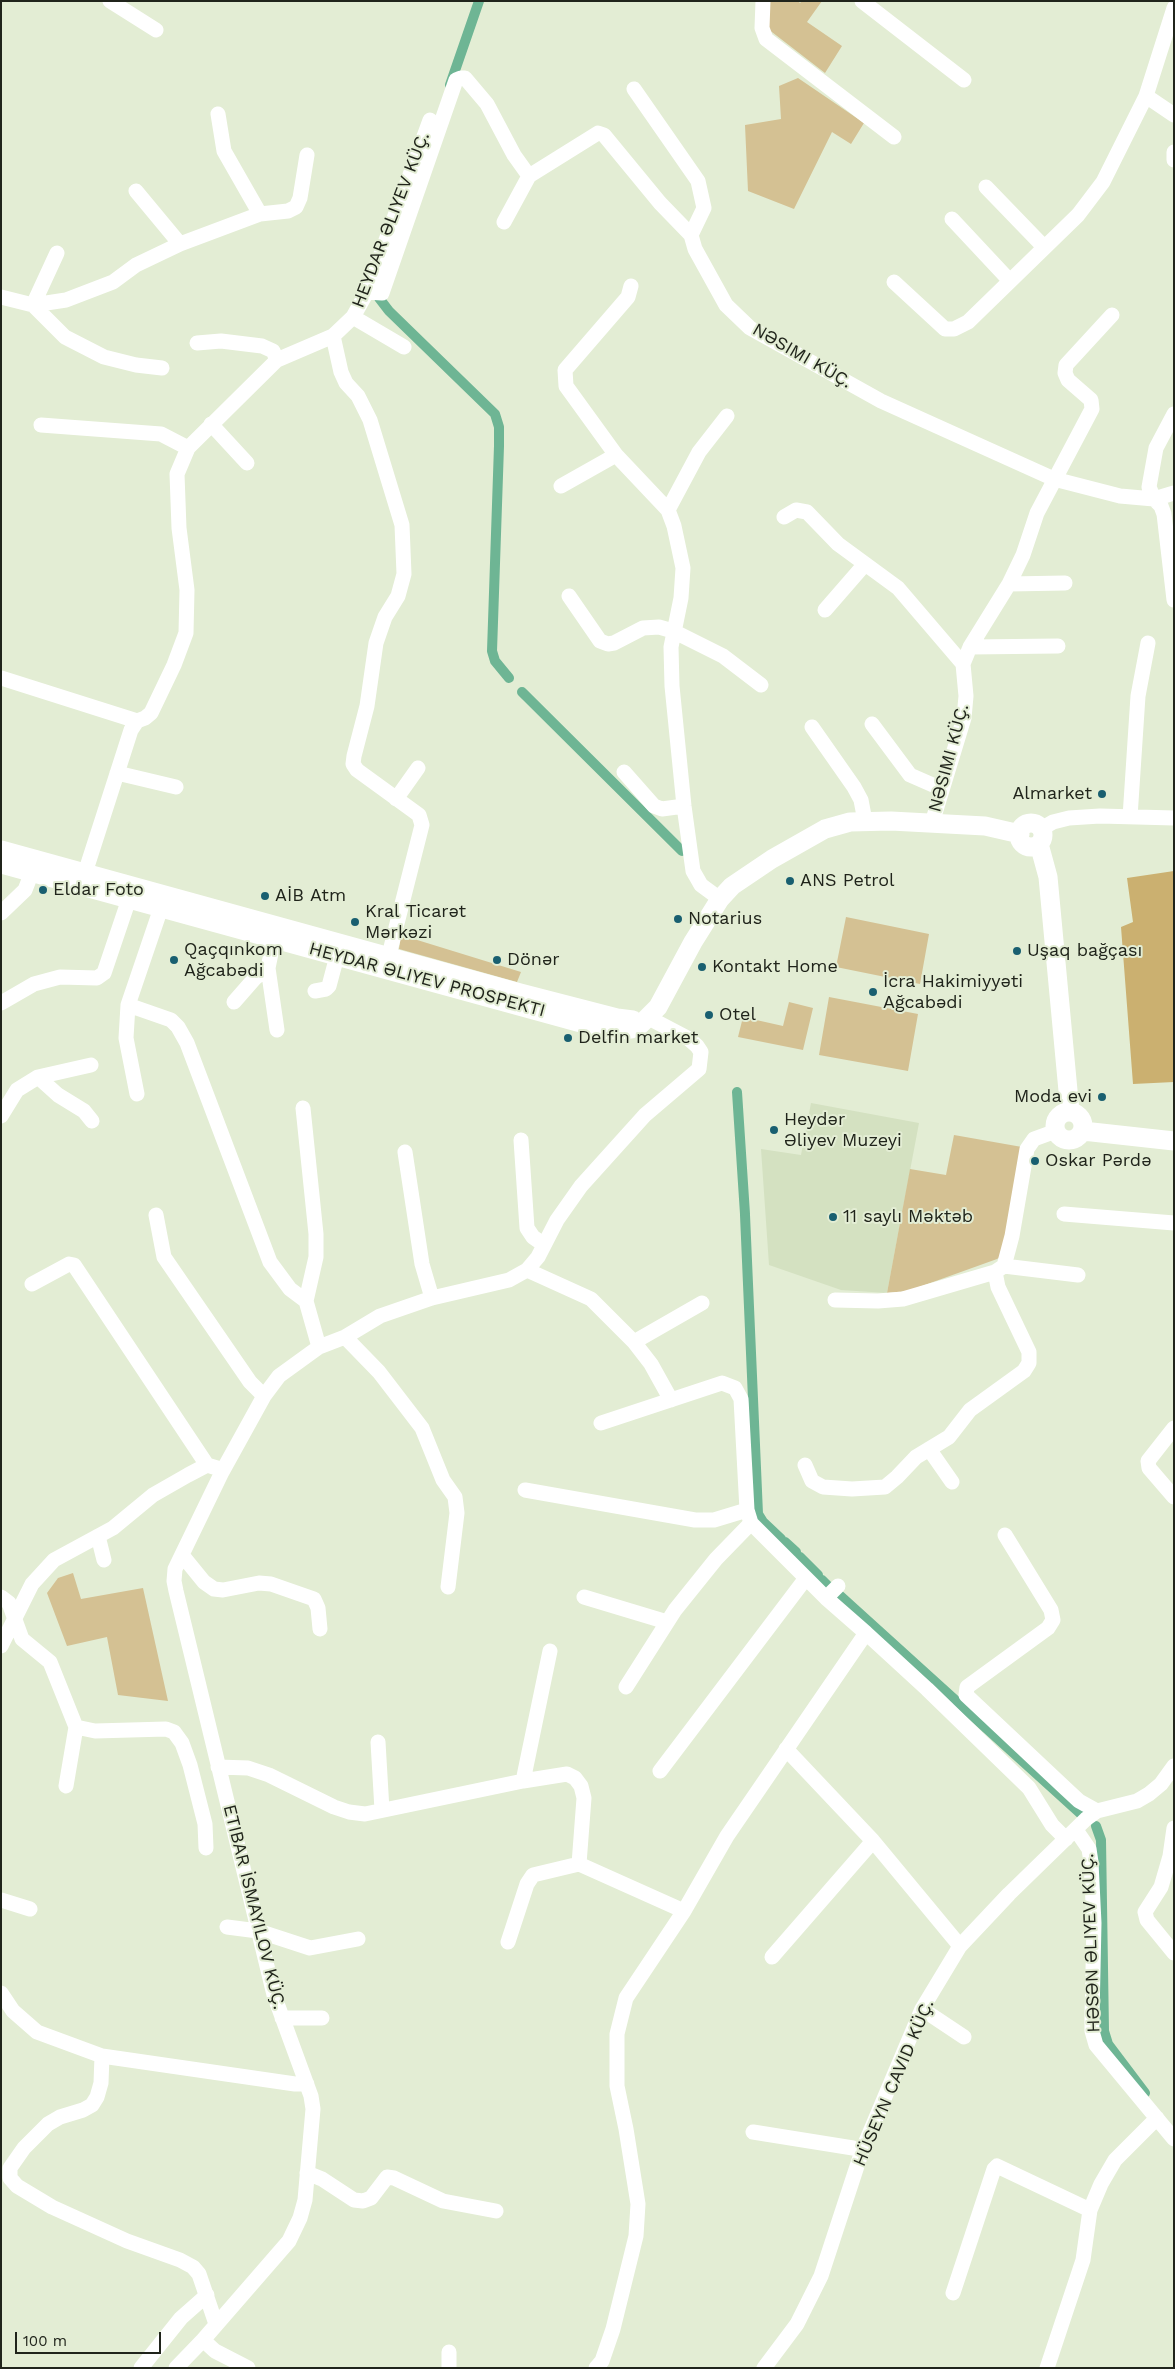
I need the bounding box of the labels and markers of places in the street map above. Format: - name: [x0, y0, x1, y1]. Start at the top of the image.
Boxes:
- place label: Almarket: [1012, 783, 1092, 805]
- marker: Almarket: [1096, 788, 1108, 800]
- place label: ANS Petrol: [800, 870, 895, 892]
- marker: ANS Petrol: [784, 875, 796, 887]
- place label: Eldar Foto: [53, 879, 144, 901]
- marker: Eldar Foto: [37, 884, 49, 896]
- place label: AİB Atm: [275, 885, 346, 907]
- marker: AİB Atm: [259, 890, 271, 902]
- place label: Kral Ticarət Mərkəzi: [365, 901, 466, 944]
- place label: Notarius: [688, 908, 762, 930]
- marker: Notarius: [672, 913, 684, 925]
- marker: Kral Ticarət Mərkəzi: [349, 916, 361, 928]
- place label: Qaçqınkom Ağcabədi: [184, 939, 283, 982]
- place label: Uşaq bağçası: [1027, 940, 1142, 962]
- marker: Uşaq bağçası: [1011, 945, 1023, 957]
- place label: Dönər: [507, 949, 560, 971]
- marker: Qaçqınkom Ağcabədi: [168, 954, 180, 966]
- marker: Dönər: [491, 954, 503, 966]
- place label: Kontakt Home: [712, 956, 838, 978]
- marker: Kontakt Home: [696, 961, 708, 973]
- place label: İcra Hakimiyyəti Ağcabədi: [883, 971, 1023, 1014]
- marker: İcra Hakimiyyəti Ağcabədi: [867, 986, 879, 998]
- place label: Otel: [719, 1004, 756, 1026]
- marker: Otel: [703, 1009, 715, 1021]
- place label: Delfin market: [578, 1027, 698, 1049]
- marker: Delfin market: [562, 1032, 574, 1044]
- place label: Moda evi: [1014, 1086, 1092, 1108]
- marker: Moda evi: [1096, 1091, 1108, 1103]
- place label: Heydər Əliyev Muzeyi: [784, 1109, 902, 1152]
- marker: Heydər Əliyev Muzeyi: [768, 1124, 780, 1136]
- place label: Oskar Pərdə: [1045, 1150, 1152, 1172]
- marker: Oskar Pərdə: [1029, 1155, 1041, 1167]
- place label: 11 saylı Məktəb: [843, 1206, 973, 1228]
- marker: 11 saylı Məktəb: [827, 1211, 839, 1223]

